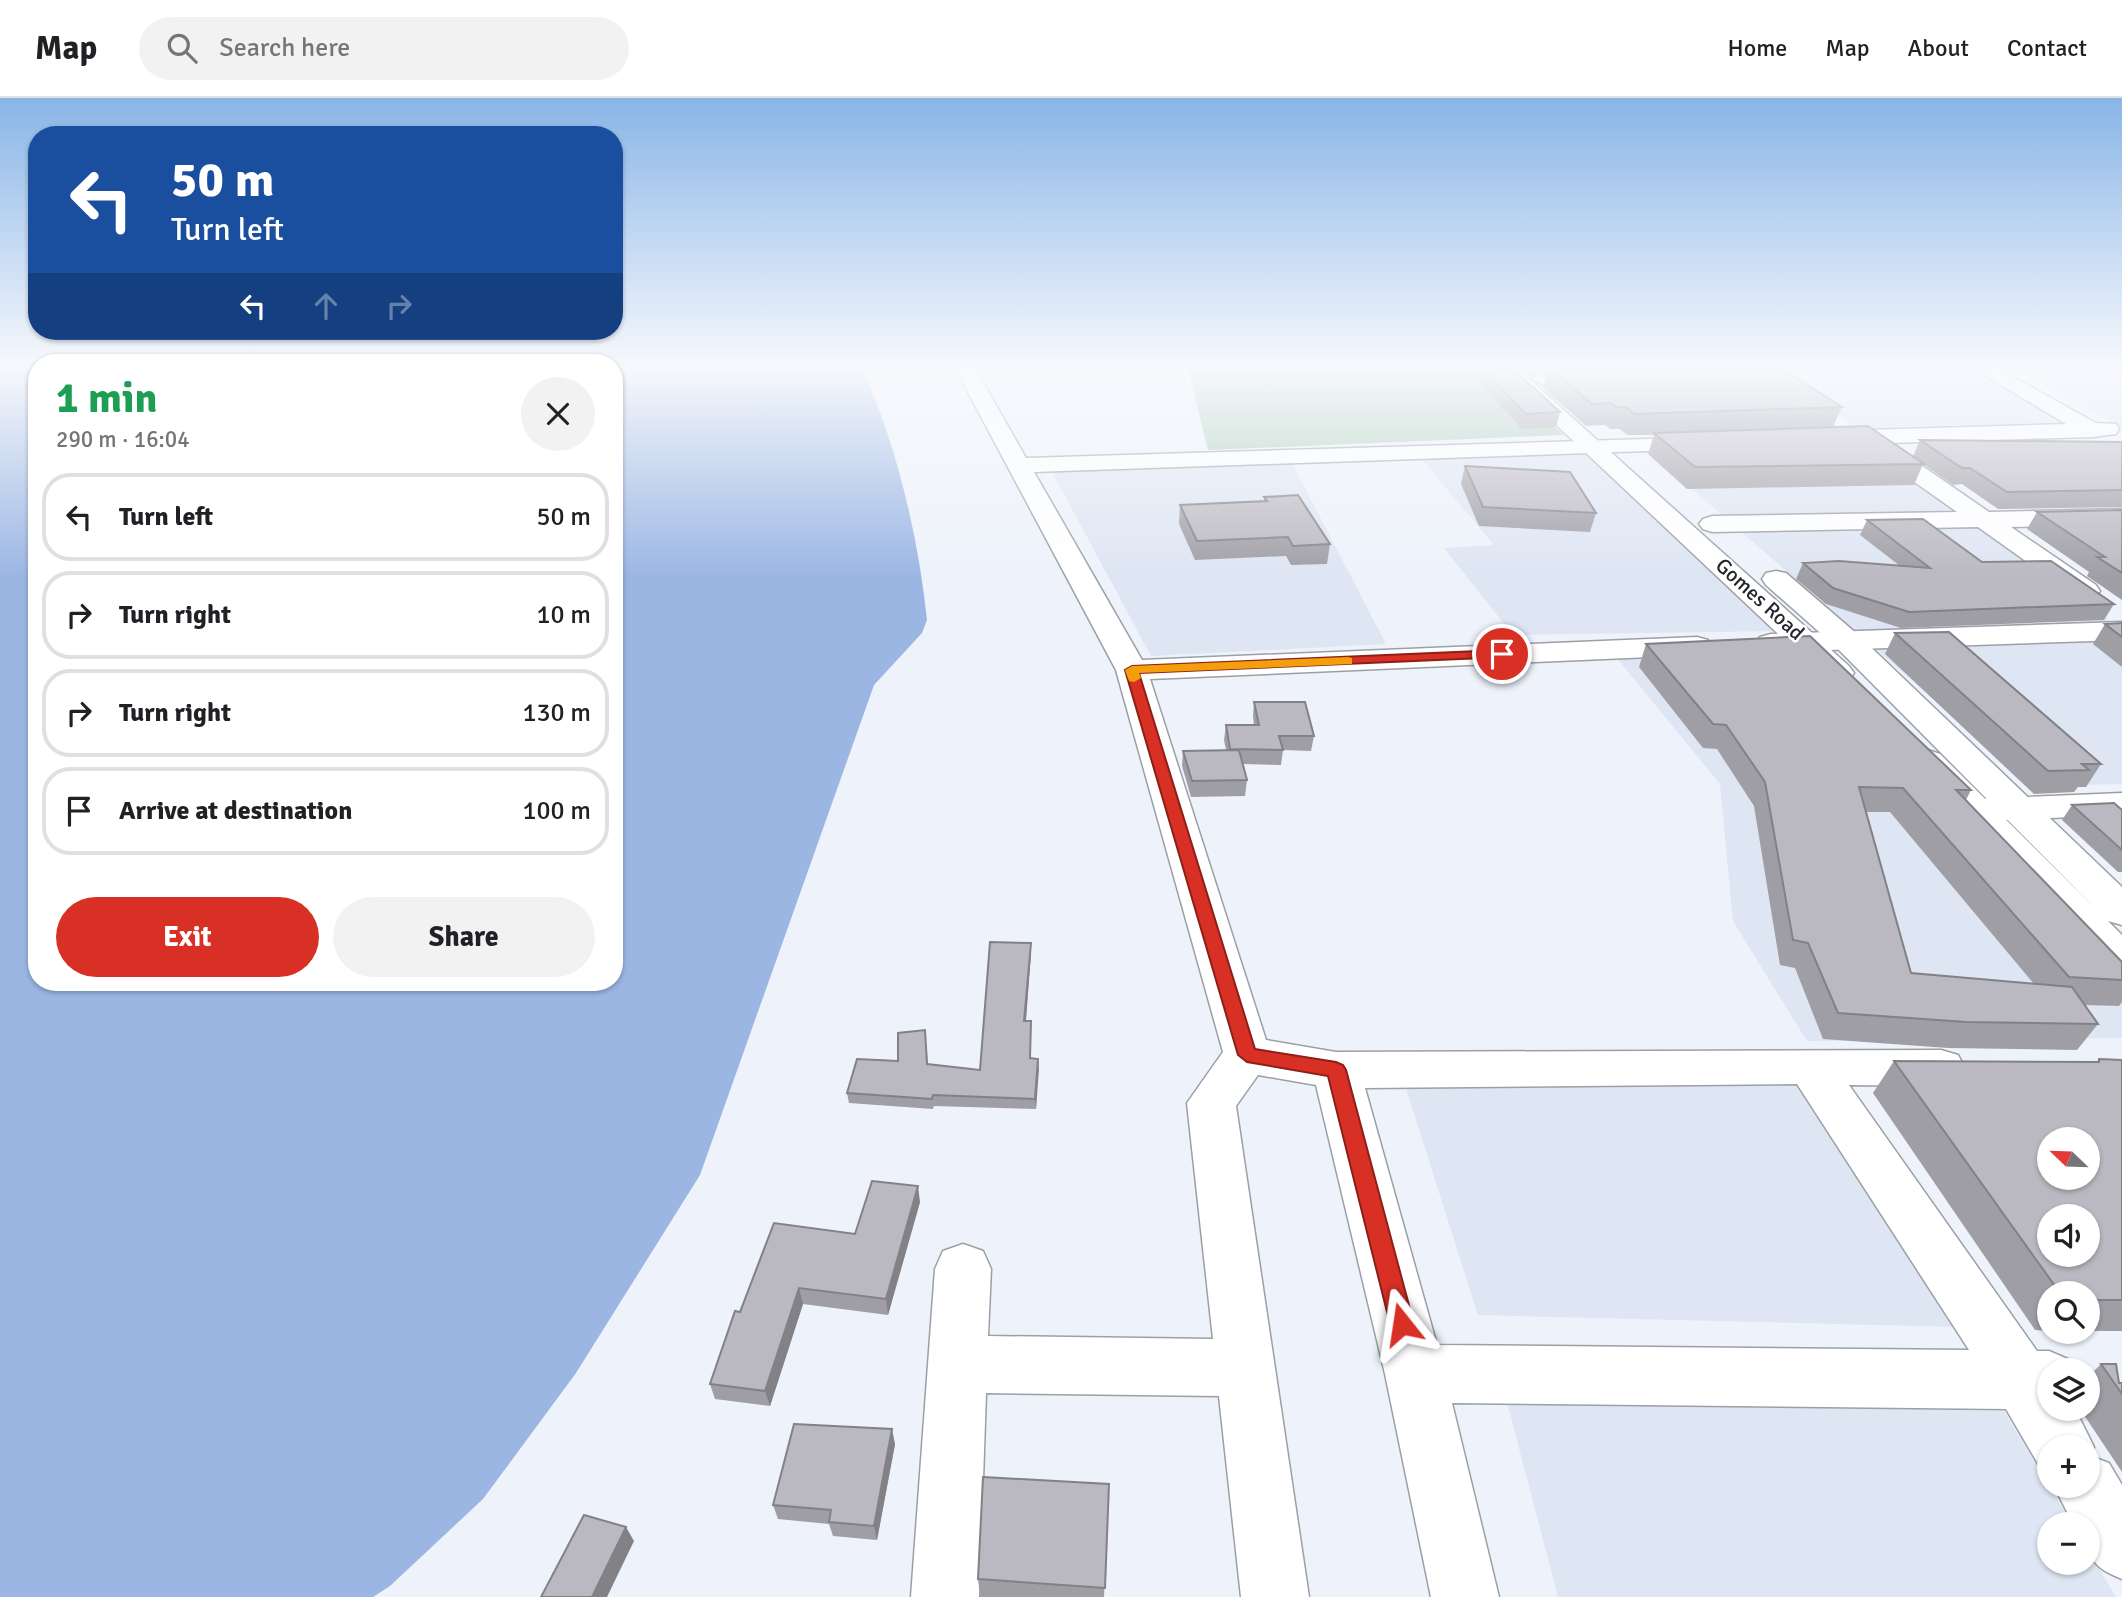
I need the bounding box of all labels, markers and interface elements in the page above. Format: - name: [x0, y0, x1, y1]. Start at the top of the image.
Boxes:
- search box: [139, 17, 629, 80]
- text: Map: [35, 28, 97, 69]
- icon: search: [163, 29, 201, 67]
- text: Search here: [219, 32, 350, 64]
- text: Home: [1727, 33, 1787, 63]
- text: Map: [1825, 33, 1870, 63]
- text: About: [1908, 33, 1969, 63]
- text: Contact: [2007, 33, 2087, 63]
- text: 50 m: [171, 150, 274, 210]
- icon: left: [56, 154, 147, 245]
- text: Turn left: [171, 210, 284, 249]
- icon: left: [234, 287, 272, 325]
- icon: ahead: [307, 287, 345, 325]
- icon: right: [380, 287, 418, 325]
- text: 1 min: [56, 373, 157, 424]
- button: close: [521, 377, 595, 451]
- text: 290 m · 16:04: [56, 425, 190, 454]
- icon: left: [60, 498, 98, 536]
- text: Turn left: [119, 501, 213, 533]
- text: 50 m: [536, 501, 591, 533]
- street label: Gomes Road: [1710, 552, 1810, 646]
- icon: right: [60, 596, 98, 634]
- text: Turn right: [119, 599, 231, 631]
- text: 10 m: [536, 599, 591, 631]
- pin: [1472, 624, 1532, 684]
- icon: arrive: [1483, 635, 1521, 673]
- icon: right: [60, 694, 98, 732]
- text: Turn right: [119, 697, 231, 729]
- text: 130 m: [522, 697, 591, 729]
- icon: arrive: [60, 792, 98, 830]
- text: Arrive at destination: [119, 795, 352, 827]
- text: 100 m: [522, 795, 591, 827]
- button: Exit: [56, 897, 319, 977]
- button: Share: [333, 897, 595, 977]
- north arrow: [2037, 1127, 2100, 1190]
- map controls: [2037, 1127, 2100, 1575]
- button: sound: [2037, 1204, 2100, 1267]
- button: search: [2037, 1281, 2100, 1344]
- position arrow: [1365, 1287, 1439, 1361]
- button: layers: [2037, 1358, 2100, 1421]
- button: +: [2037, 1435, 2100, 1498]
- button: −: [2037, 1512, 2100, 1575]

